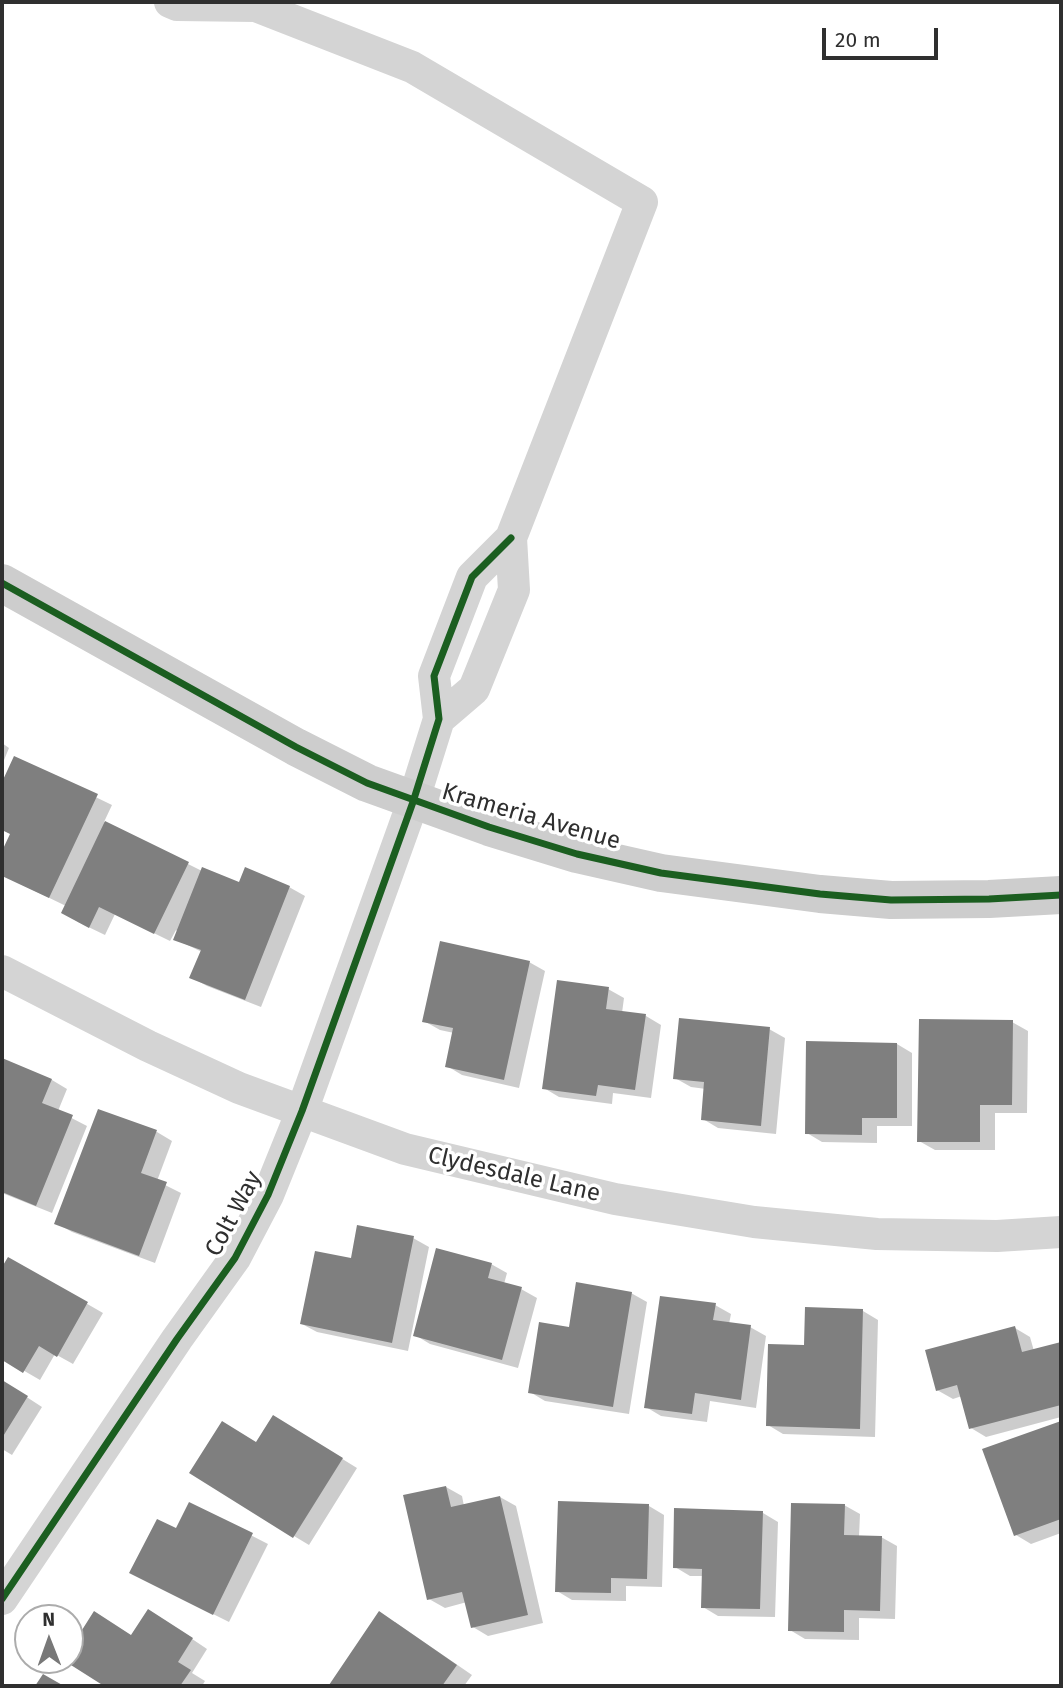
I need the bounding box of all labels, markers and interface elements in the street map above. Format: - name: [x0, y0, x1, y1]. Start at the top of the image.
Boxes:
- scale bar: [825, 14, 940, 58]
- text: 20 m: [835, 27, 881, 53]
- street label: Krameria Avenue: [438, 778, 624, 856]
- street label: Clydesdale Lane: [425, 1141, 603, 1209]
- street label: Colt Way: [200, 1166, 268, 1262]
- north arrow: [14, 1604, 84, 1674]
- text: N: [42, 1608, 55, 1631]

